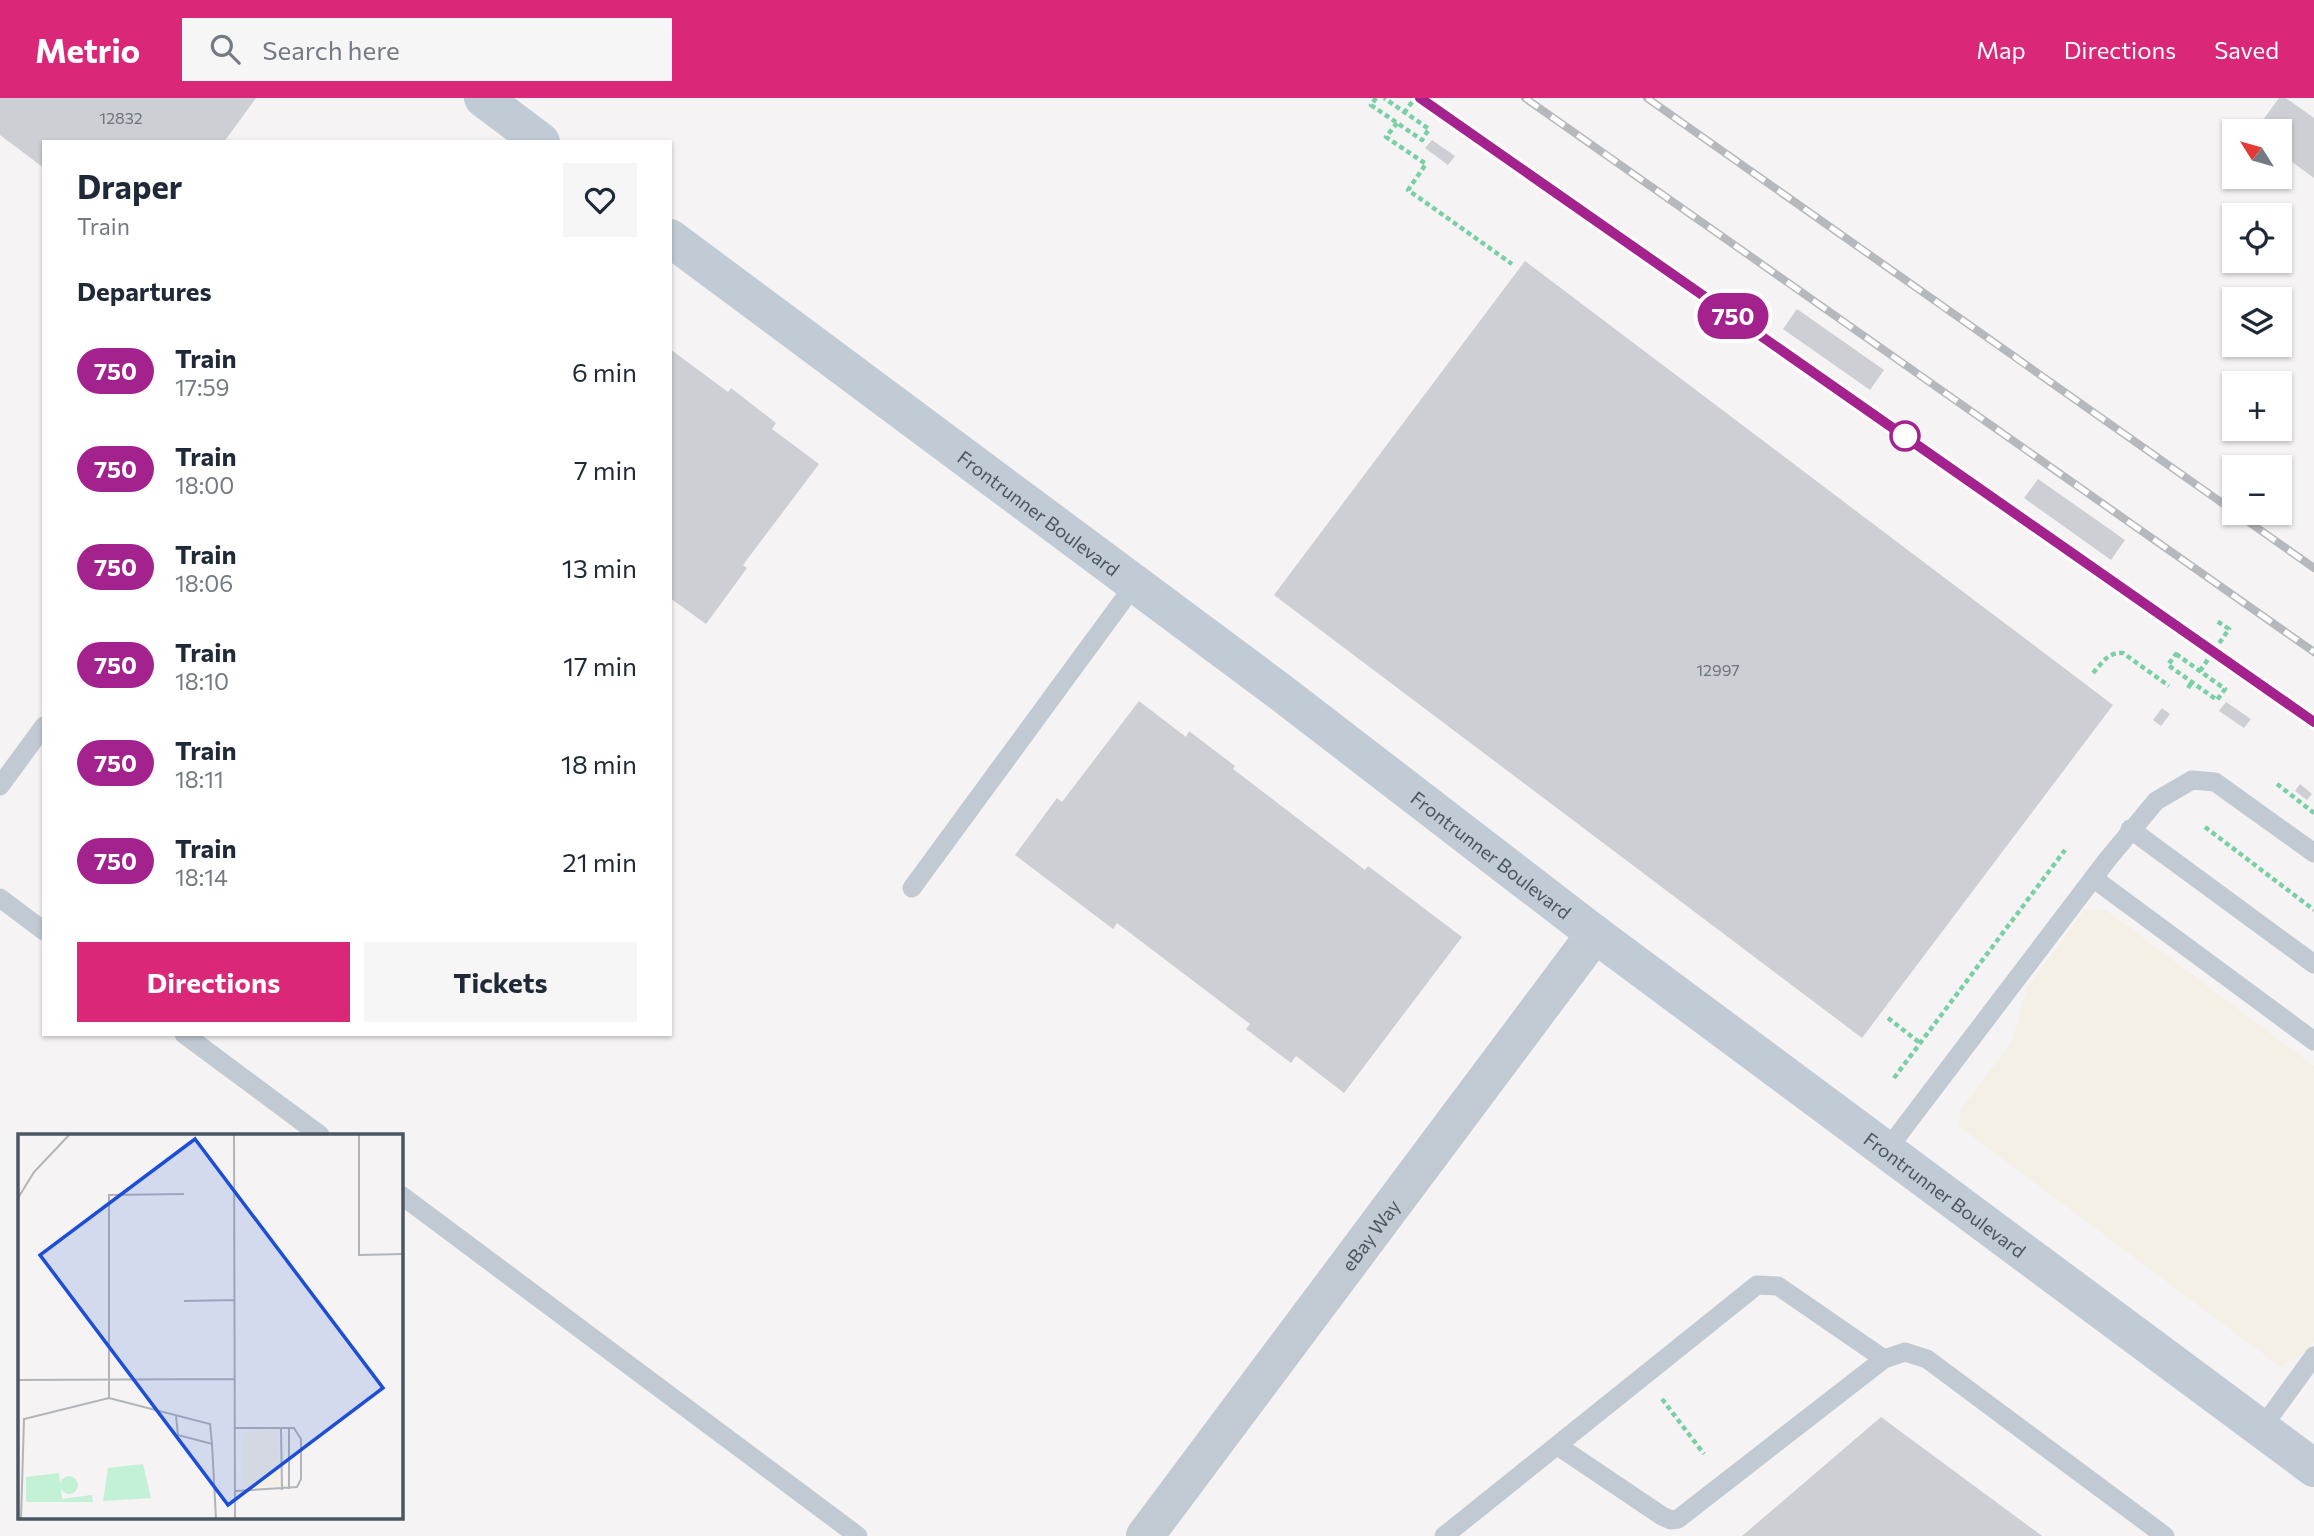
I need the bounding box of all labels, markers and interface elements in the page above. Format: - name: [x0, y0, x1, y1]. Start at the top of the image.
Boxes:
- search box: [182, 18, 672, 81]
- text: Metrio: [35, 29, 140, 70]
- icon: search: [206, 30, 244, 68]
- text: Search here: [262, 34, 400, 65]
- text: Map: [1976, 35, 2026, 64]
- text: Directions: [2064, 35, 2176, 64]
- text: Saved: [2214, 35, 2279, 64]
- house number: 12832: [99, 108, 143, 127]
- north arrow: [2222, 119, 2292, 189]
- map controls: [2222, 119, 2292, 525]
- button: heart: [563, 163, 637, 237]
- text: Draper: [77, 165, 182, 206]
- button: locate: [2222, 203, 2292, 273]
- text: Train: [77, 212, 130, 240]
- text: Departures: [77, 275, 212, 306]
- button: layers: [2222, 287, 2292, 357]
- line badge: 750: [1693, 293, 1773, 339]
- text: 750: [1712, 301, 1754, 330]
- text: Train: [175, 342, 237, 373]
- text: 750: [94, 356, 137, 385]
- text: 6 min: [572, 356, 637, 387]
- button: +: [2222, 371, 2292, 441]
- text: 17:59: [175, 373, 230, 401]
- unlabelled marker: [1890, 421, 1920, 451]
- text: Train: [175, 440, 237, 471]
- street label: Frontrunner Boulevard: [954, 445, 1125, 580]
- text: 750: [94, 454, 137, 483]
- text: 7 min: [574, 454, 637, 485]
- button: −: [2222, 455, 2292, 525]
- text: 18:00: [175, 471, 234, 499]
- text: Train: [175, 538, 237, 569]
- text: 750: [94, 552, 137, 581]
- text: 13 min: [562, 552, 637, 583]
- text: 18:06: [175, 569, 233, 597]
- text: Train: [175, 636, 237, 667]
- text: 750: [94, 650, 137, 679]
- text: 17 min: [563, 650, 637, 681]
- house number: 12997: [1696, 660, 1740, 679]
- text: 18:10: [175, 667, 229, 695]
- text: Train: [175, 734, 237, 765]
- text: 750: [94, 748, 137, 777]
- text: 18 min: [561, 748, 637, 779]
- text: 18:11: [175, 765, 224, 793]
- street label: Frontrunner Boulevard: [1407, 786, 1576, 923]
- text: Train: [175, 832, 237, 863]
- text: 750: [94, 846, 137, 875]
- text: 21 min: [562, 846, 637, 877]
- text: 18:14: [175, 863, 228, 891]
- button: Directions: [77, 942, 350, 1022]
- button: Tickets: [364, 942, 637, 1022]
- street label: Frontrunner Boulevard: [1860, 1127, 2031, 1262]
- inset map: [18, 1134, 402, 1518]
- street label: eBay Way: [1336, 1194, 1404, 1275]

